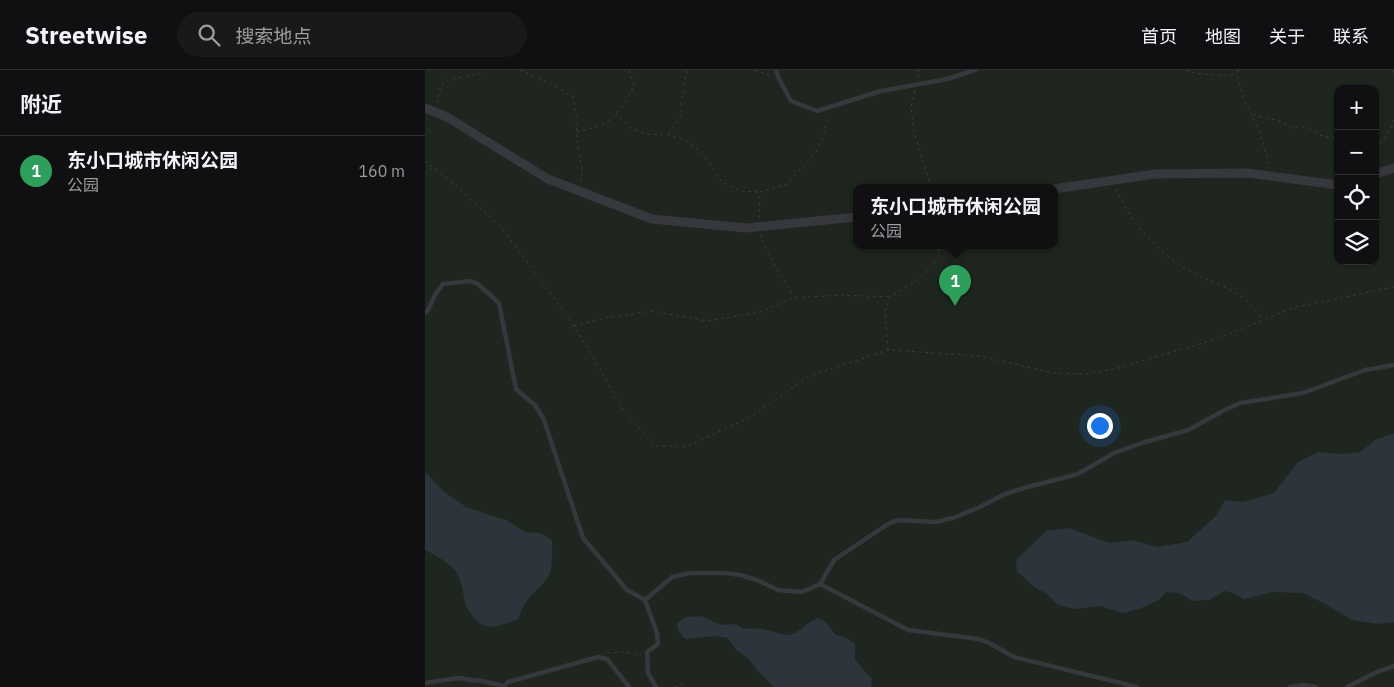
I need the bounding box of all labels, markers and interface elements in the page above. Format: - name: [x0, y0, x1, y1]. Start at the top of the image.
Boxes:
- search box: [177, 12, 527, 57]
- text: Streetwise: [25, 19, 147, 51]
- icon: search: [195, 21, 223, 49]
- text: 搜索地点: [235, 24, 311, 48]
- text: 首页: [1141, 25, 1177, 48]
- text: 地图: [1205, 25, 1241, 48]
- text: 关于: [1269, 25, 1305, 48]
- text: 联系: [1333, 25, 1369, 48]
- map controls: [1334, 85, 1379, 265]
- button: +: [1334, 85, 1379, 130]
- text: 附近: [20, 90, 62, 118]
- button: −: [1334, 130, 1379, 175]
- text: 东小口城市休闲公园: [67, 148, 238, 172]
- text: 1: [31, 161, 41, 181]
- text: 160 m: [358, 161, 405, 181]
- text: 公园: [67, 175, 99, 195]
- button: locate: [1334, 175, 1379, 220]
- popup: [853, 184, 1058, 249]
- text: 东小口城市休闲公园: [870, 194, 1041, 218]
- button: layers: [1334, 220, 1379, 265]
- text: 公园: [870, 221, 902, 241]
- pin: 1: [939, 265, 971, 306]
- your location: [1087, 413, 1113, 439]

